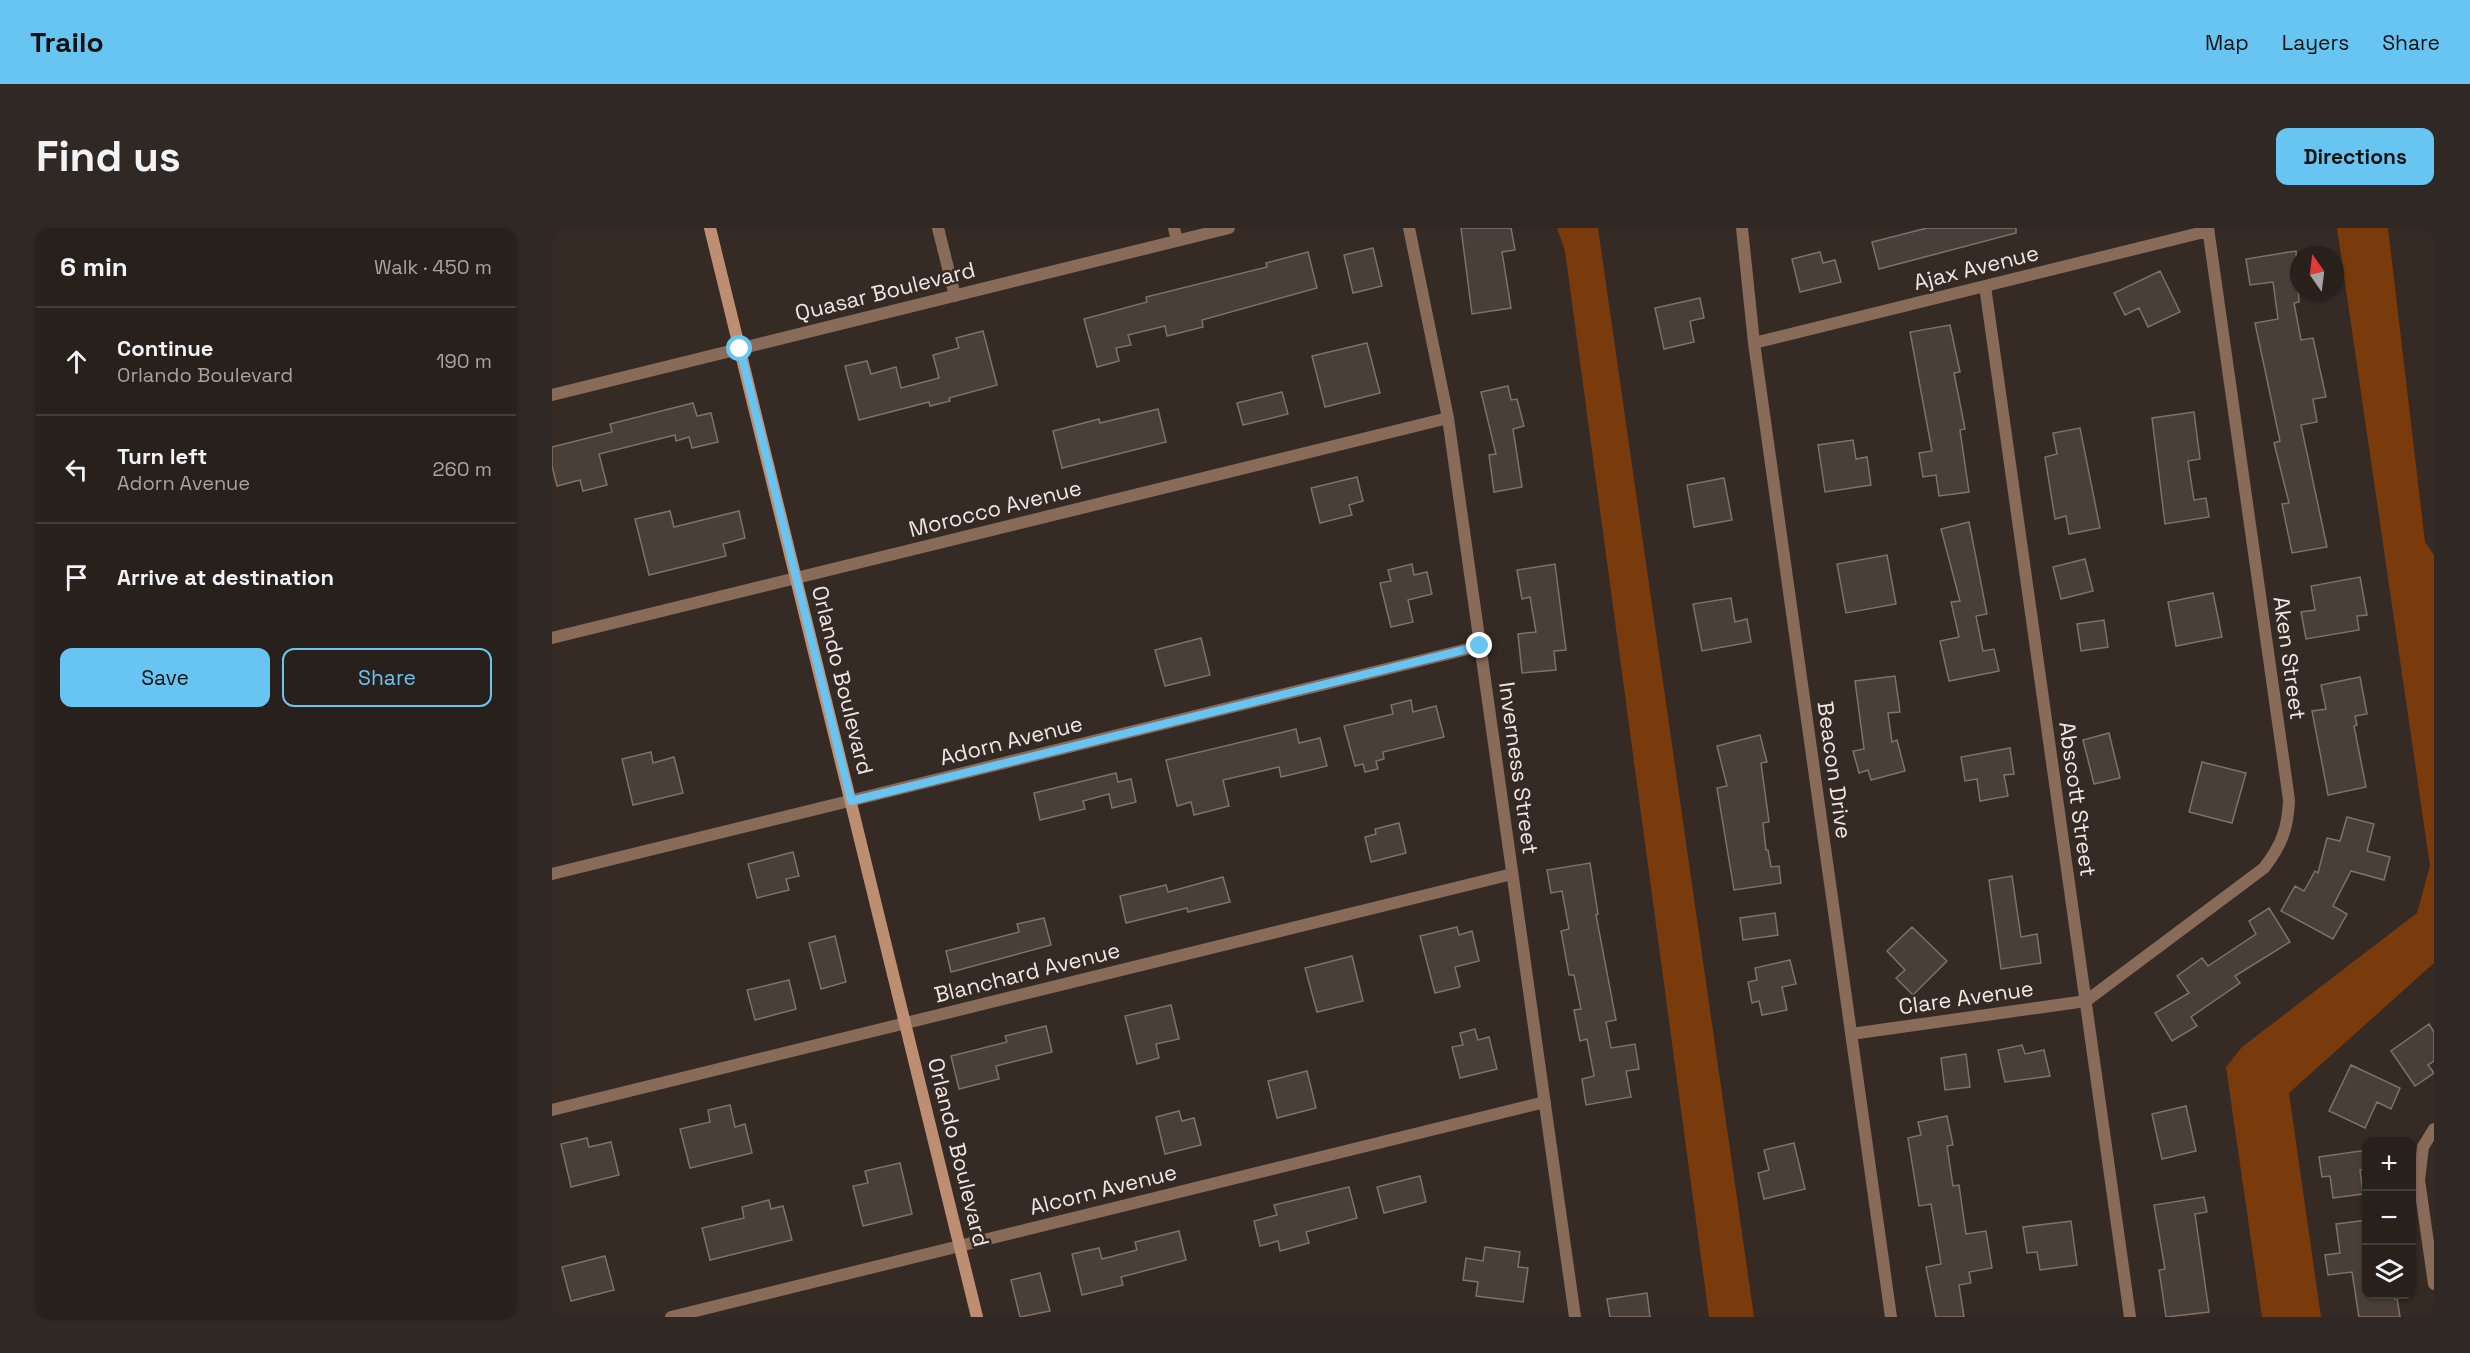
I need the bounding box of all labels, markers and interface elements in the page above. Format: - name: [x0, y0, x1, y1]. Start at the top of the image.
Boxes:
- text: Trailo: [30, 24, 104, 60]
- text: Map: [2205, 29, 2249, 56]
- text: Layers: [2282, 29, 2349, 56]
- text: Share: [2382, 29, 2440, 56]
- button: Directions: [2276, 128, 2434, 185]
- text: Find us: [36, 130, 181, 183]
- street label: Ajax Avenue: [1910, 238, 2042, 296]
- north arrow: [2290, 246, 2344, 300]
- text: 6 min: [60, 250, 128, 284]
- text: Walk · 450 m: [374, 254, 492, 280]
- street label: Quasar Boulevard: [792, 255, 978, 327]
- text: Continue: [117, 334, 213, 362]
- route start: [726, 335, 752, 361]
- icon: ahead: [60, 345, 93, 378]
- text: 190 m: [436, 348, 492, 374]
- text: Orlando Boulevard: [117, 362, 293, 388]
- text: Turn left: [117, 442, 207, 470]
- icon: left: [60, 453, 93, 486]
- text: 260 m: [433, 456, 492, 482]
- text: Adorn Avenue: [117, 470, 250, 496]
- street label: Morocco Avenue: [906, 473, 1084, 543]
- icon: arrive: [60, 561, 93, 594]
- text: Arrive at destination: [117, 563, 334, 591]
- street label: Orlando Boulevard: [806, 583, 880, 777]
- street label: Aken Street: [2267, 594, 2313, 722]
- route end: [1466, 632, 1492, 658]
- button: Save: [60, 648, 270, 707]
- button: Share: [282, 648, 492, 707]
- street label: Inverness Street: [1493, 680, 1545, 856]
- street label: Beacon Drive: [1811, 699, 1859, 841]
- street label: Adorn Avenue: [937, 709, 1085, 771]
- street label: Abscott Street: [2053, 720, 2103, 878]
- street label: Blanchard Avenue: [931, 935, 1123, 1009]
- street label: Clare Avenue: [1897, 974, 2035, 1020]
- street label: Orlando Boulevard: [922, 1055, 996, 1249]
- map controls: [2362, 1137, 2416, 1299]
- button: +: [2362, 1137, 2416, 1191]
- street label: Alcorn Avenue: [1026, 1157, 1180, 1221]
- button: −: [2362, 1191, 2416, 1245]
- button: layers: [2362, 1245, 2416, 1299]

